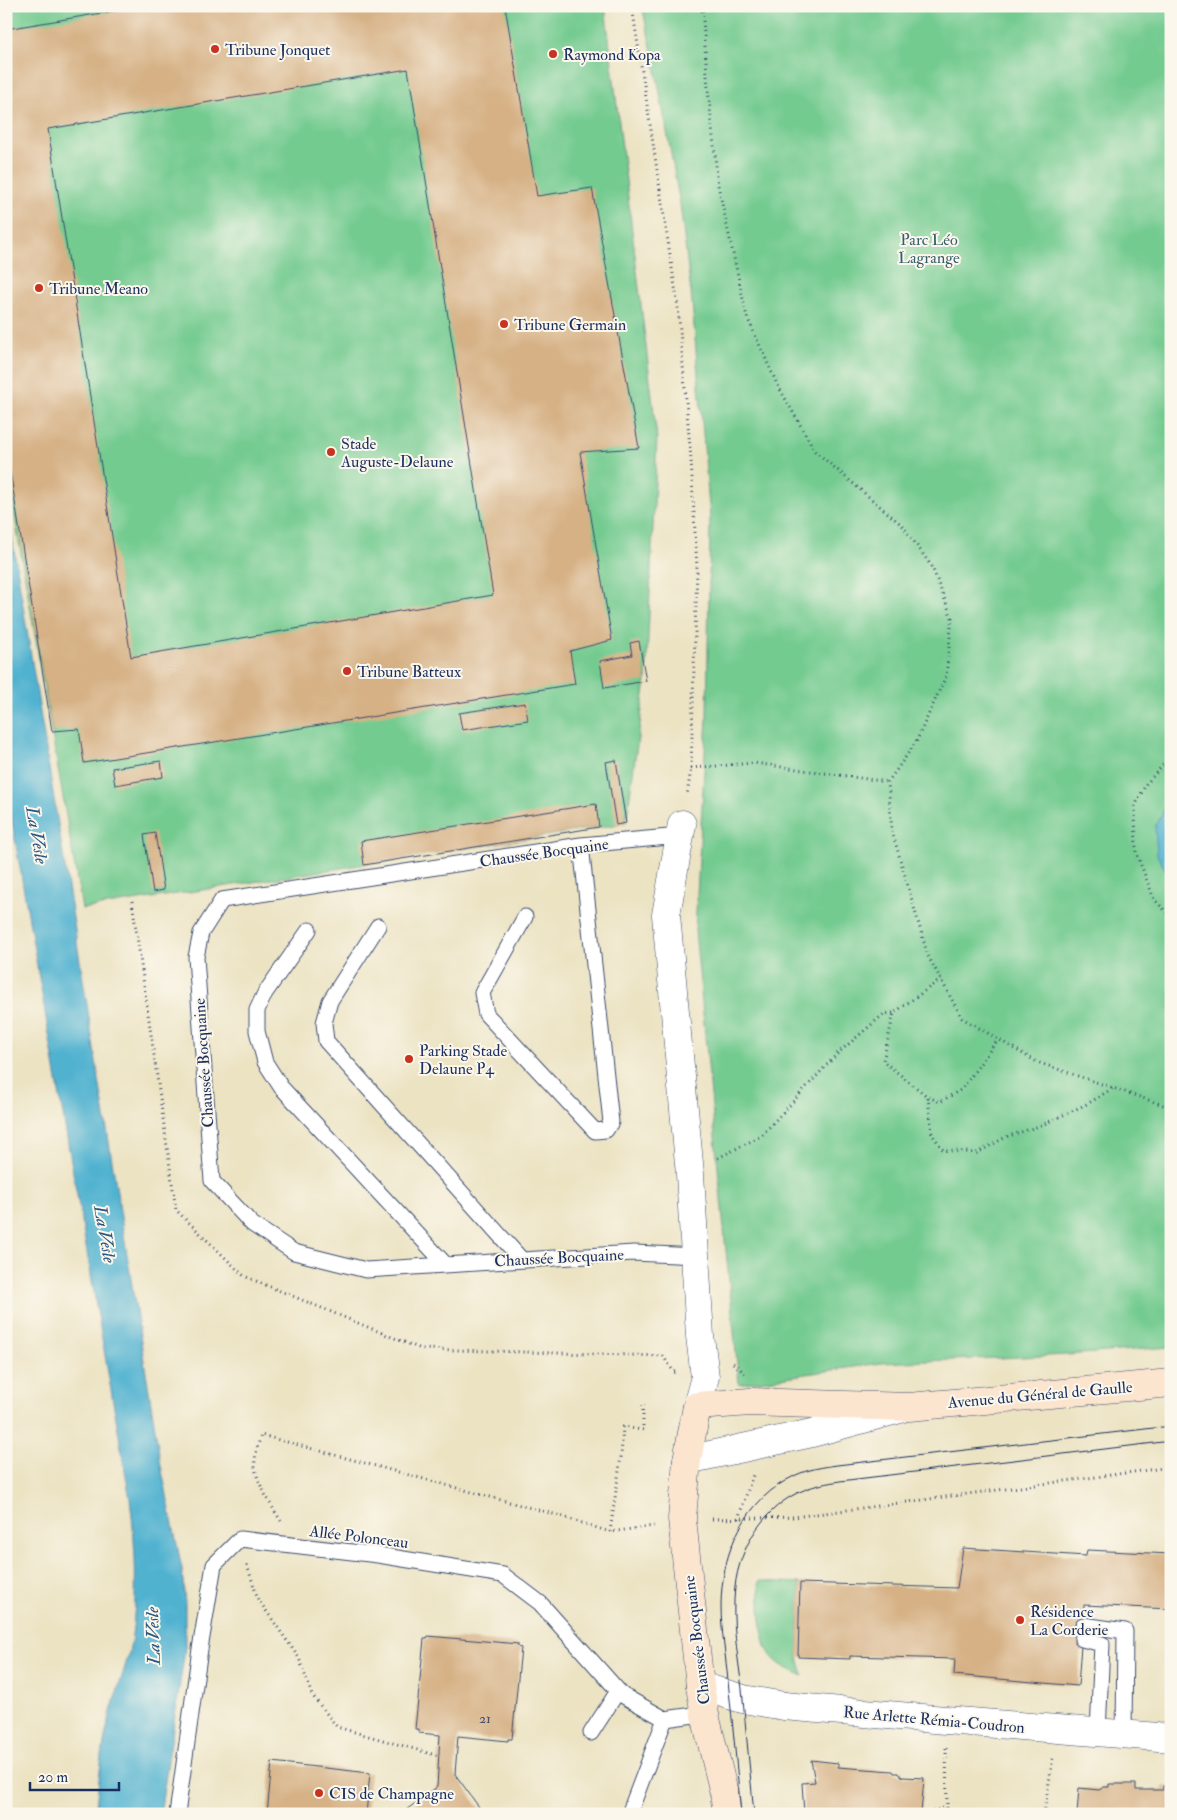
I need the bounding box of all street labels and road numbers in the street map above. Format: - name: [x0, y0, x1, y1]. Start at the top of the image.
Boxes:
- street label: Chaussée Bocquaine: [479, 834, 610, 872]
- street label: Chaussée Bocquaine: [189, 997, 218, 1128]
- street label: Chaussée Bocquaine: [494, 1245, 625, 1271]
- street label: Avenue du Général de Gaulle: [946, 1377, 1134, 1413]
- street label: Allée Polonceau: [307, 1521, 409, 1553]
- street label: Chaussée Bocquaine: [679, 1574, 715, 1705]
- street label: Rue Arlette Rémia-Coudron: [842, 1702, 1026, 1738]

